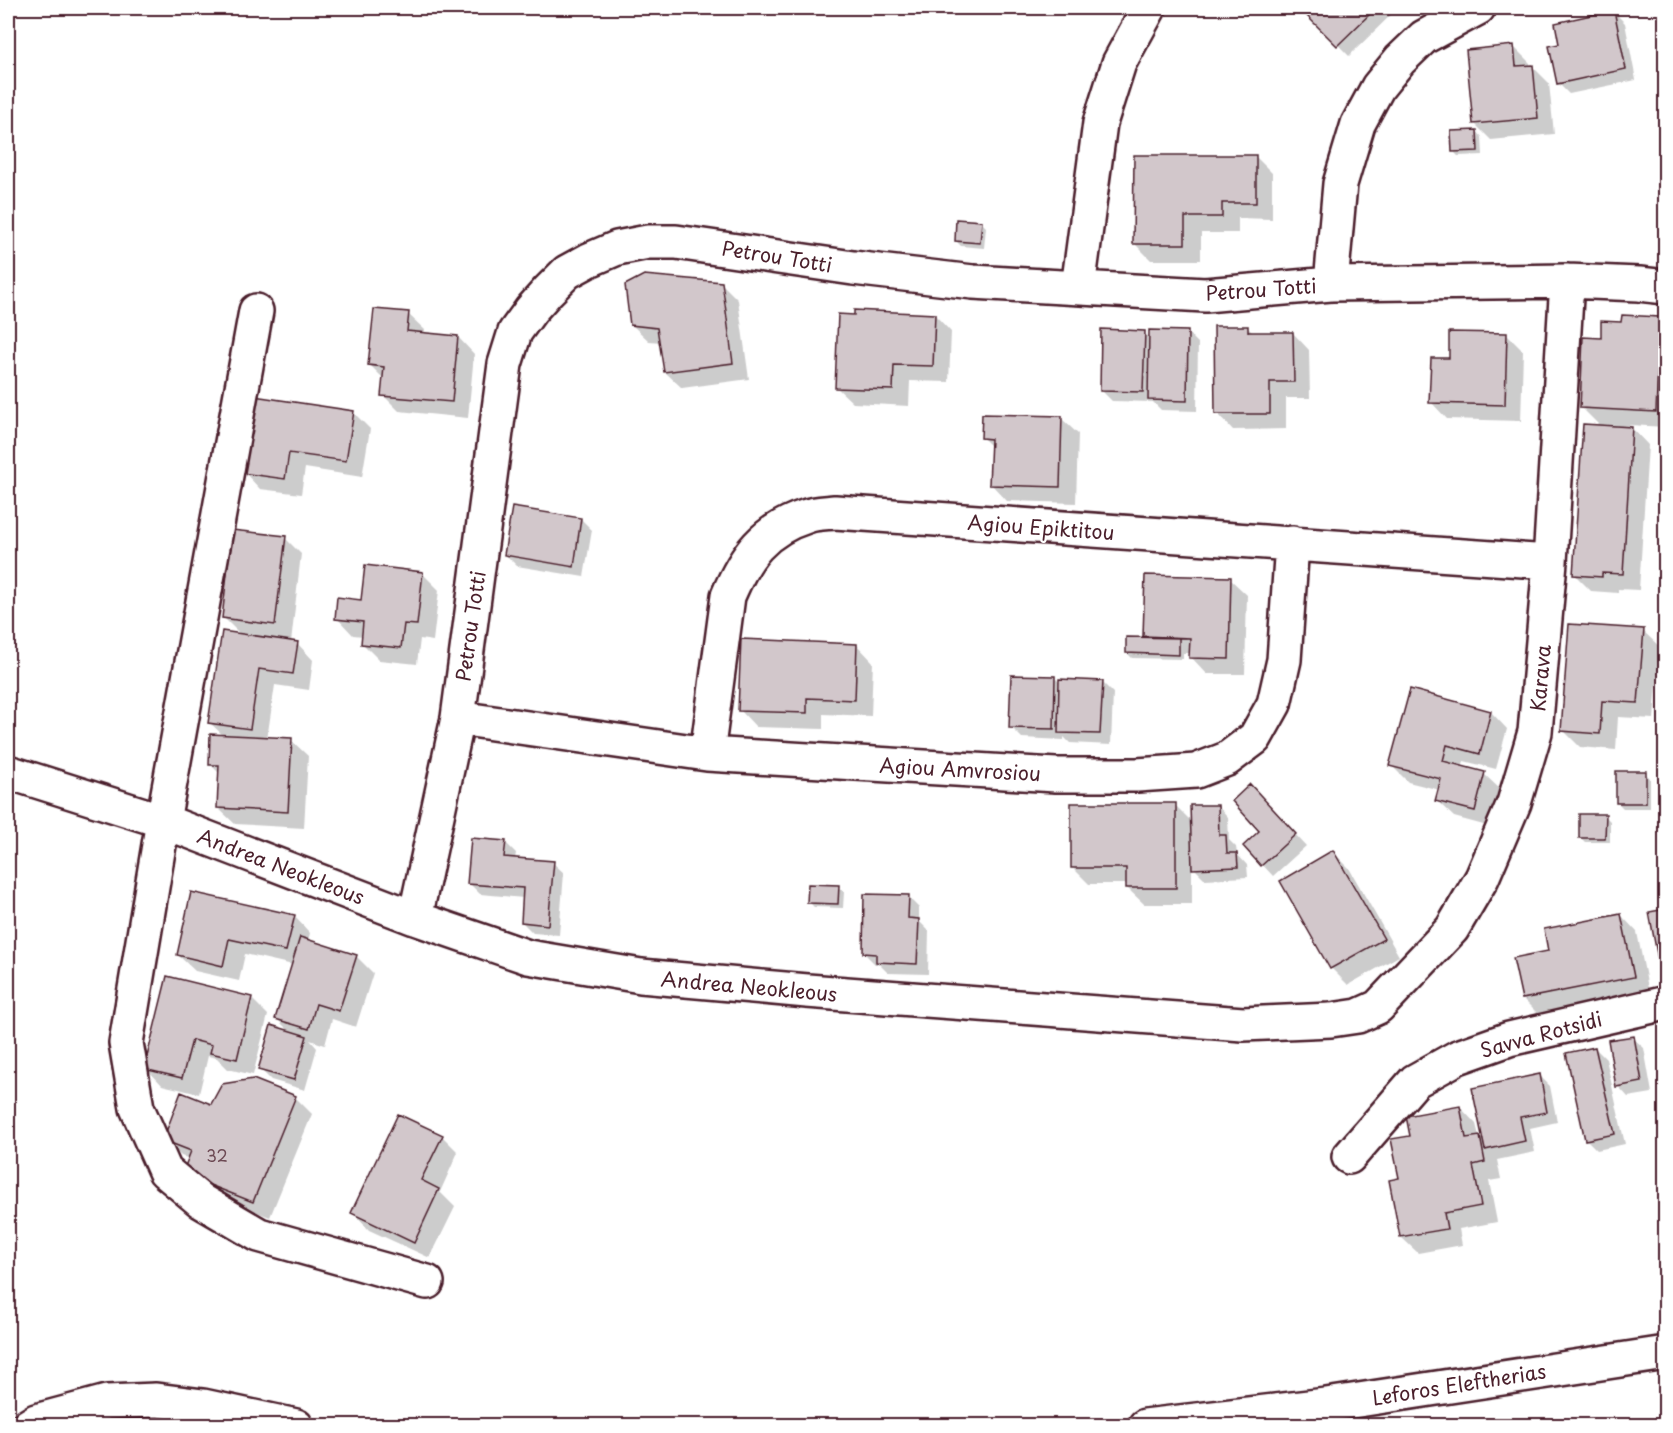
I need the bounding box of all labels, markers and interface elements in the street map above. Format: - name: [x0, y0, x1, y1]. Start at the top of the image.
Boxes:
- street label: Petrou Totti: [720, 232, 834, 280]
- street label: Petrou Totti: [1204, 270, 1318, 308]
- street label: Agiou Epiktitou: [967, 507, 1115, 547]
- street label: Petrou Totti: [447, 569, 493, 683]
- street label: Karava: [1522, 643, 1558, 713]
- street label: Agiou Amvrosiou: [879, 750, 1041, 788]
- street label: Andrea Neokleous: [193, 820, 369, 912]
- street label: Andrea Neokleous: [660, 963, 838, 1009]
- street label: Savva Rotsidi: [1477, 1003, 1605, 1065]
- house number: 32: [206, 1143, 228, 1167]
- street label: Leforos Eleftherias: [1370, 1355, 1548, 1413]

